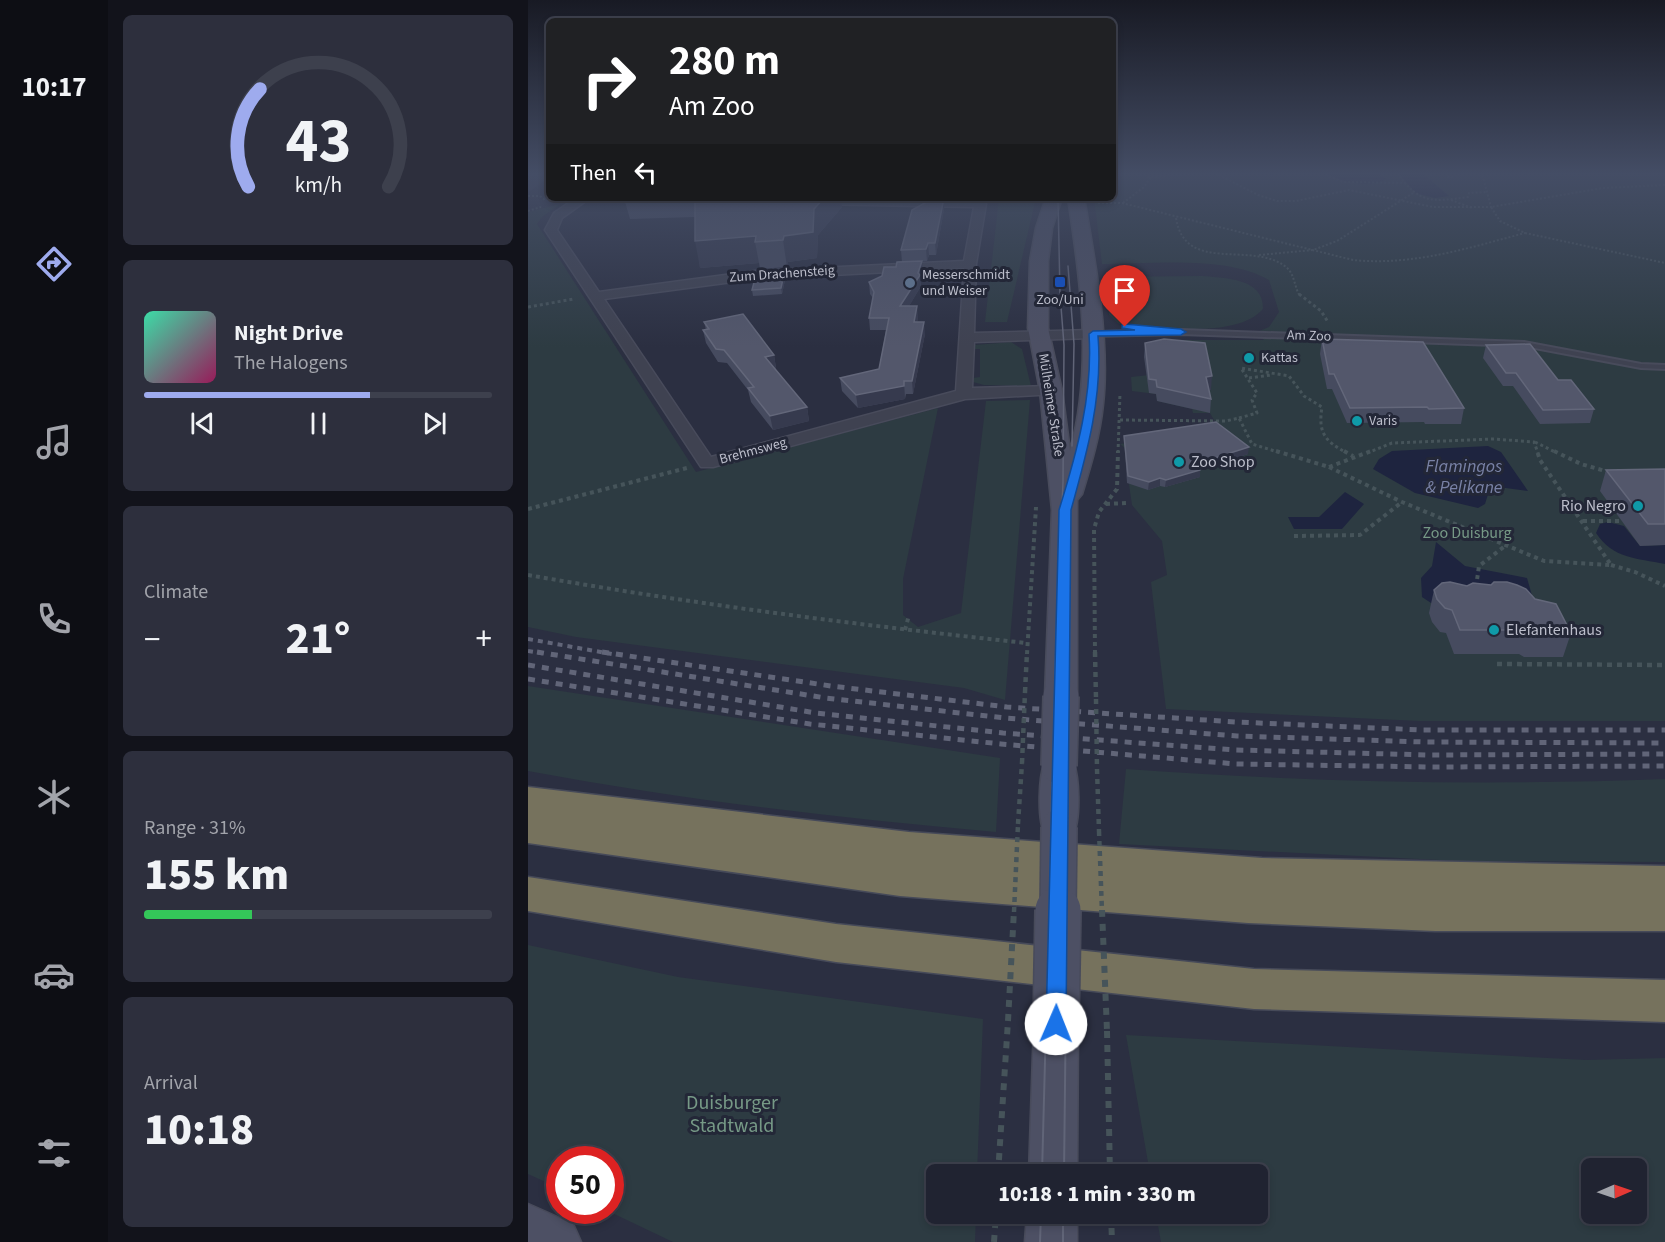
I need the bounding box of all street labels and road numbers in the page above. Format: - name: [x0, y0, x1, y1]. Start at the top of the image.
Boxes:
- street label: Zum Drachensteig: [729, 260, 835, 288]
- street label: Am Zoo: [1286, 325, 1332, 347]
- street label: Mülheimer Straße: [1033, 352, 1069, 458]
- street label: Brehmsweg: [717, 432, 789, 470]

